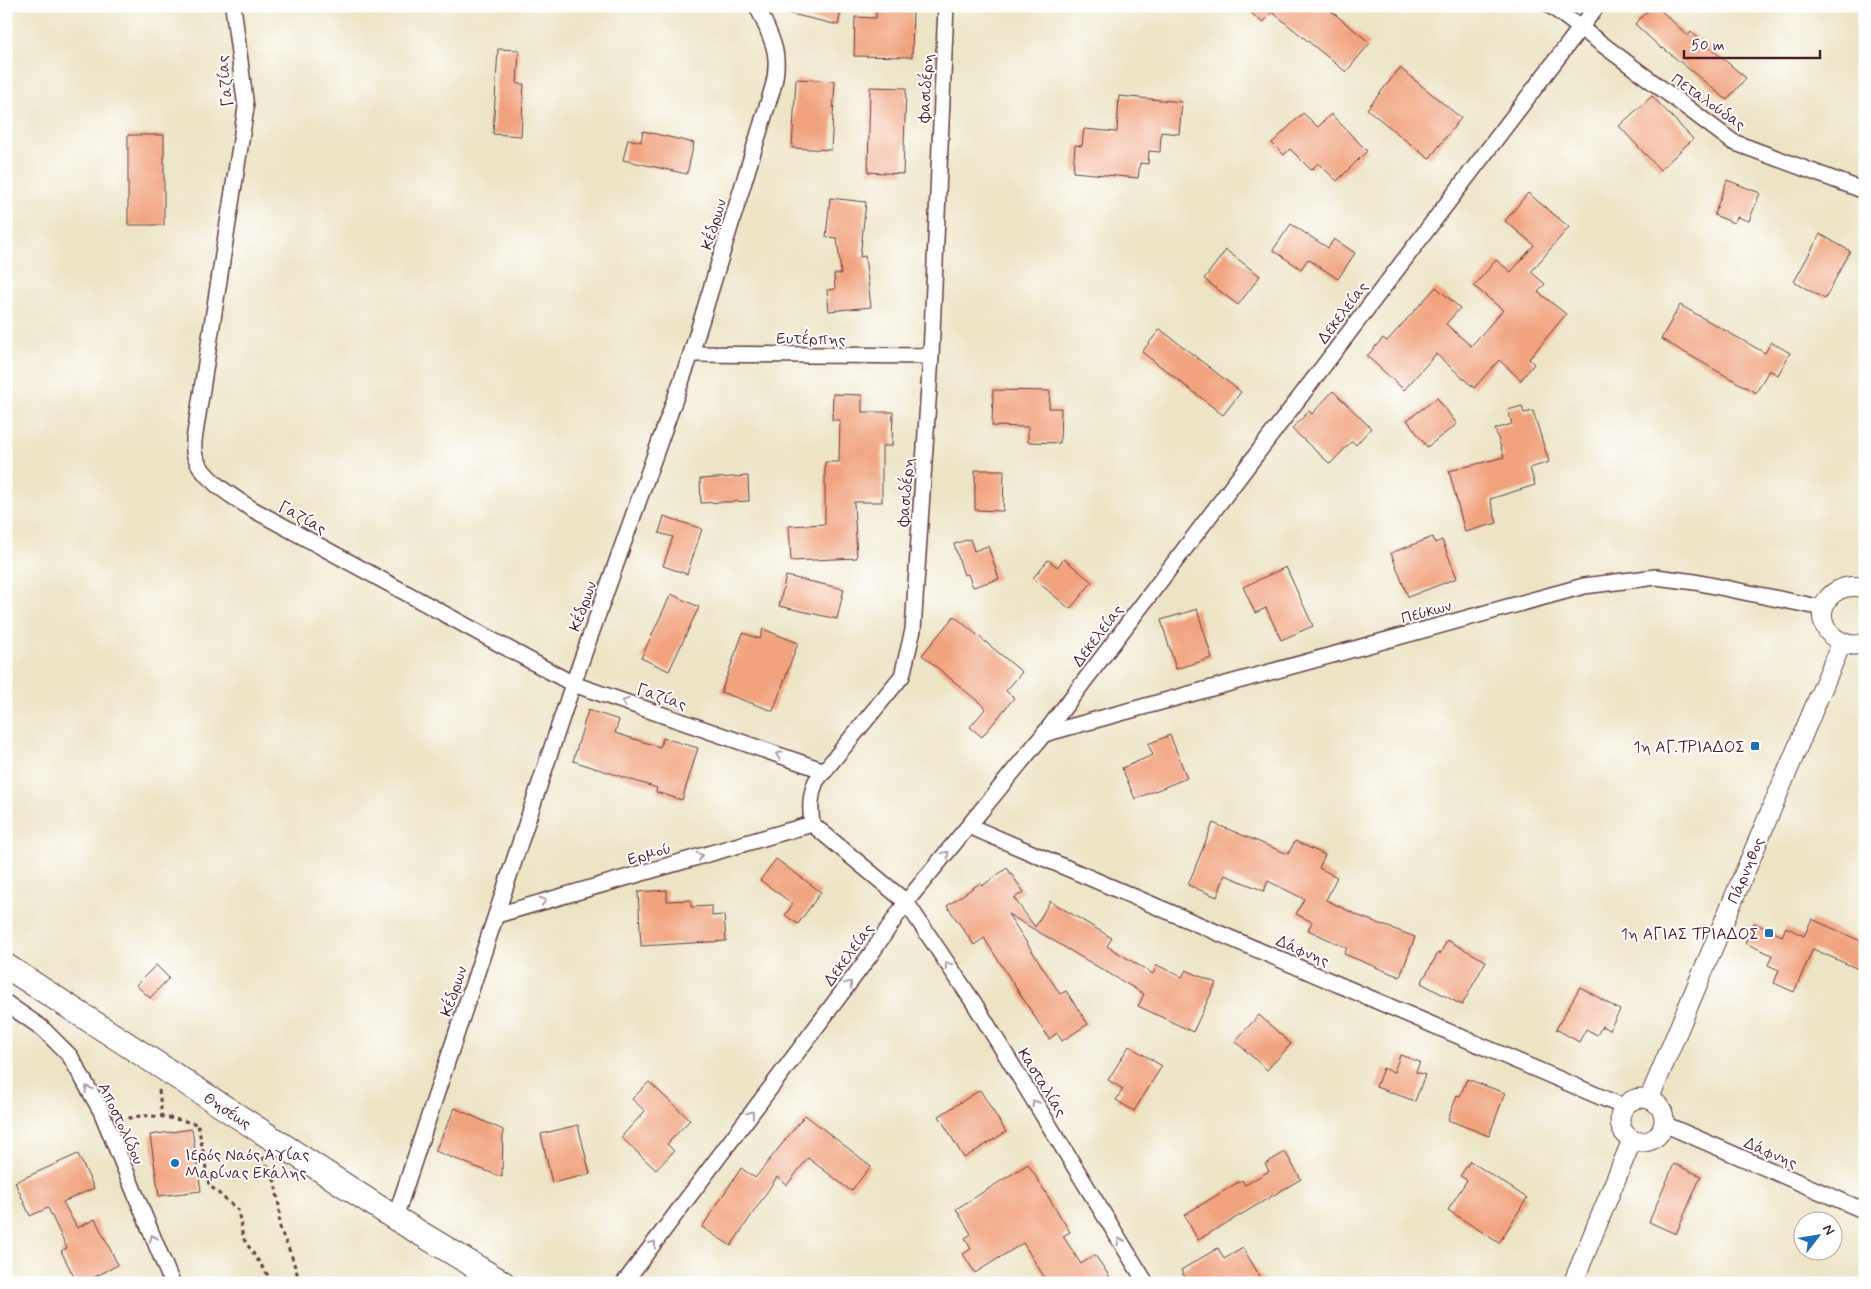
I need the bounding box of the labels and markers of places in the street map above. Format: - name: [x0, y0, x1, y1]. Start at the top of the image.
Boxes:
- place label: 1η ΑΓ.ΤΡΙΑΔΟΣ: [1633, 737, 1745, 758]
- marker: 1η ΑΓ.ΤΡΙΑΔΟΣ: [1749, 740, 1761, 752]
- place label: 1η ΑΓΙΑΣ ΤΡΙΑΔΟΣ: [1621, 924, 1759, 945]
- marker: 1η ΑΓΙΑΣ ΤΡΙΑΔΟΣ: [1763, 927, 1775, 939]
- place label: Ιερός Ναός Αγίας Μαρίνας Εκάλης: [185, 1145, 309, 1184]
- marker: Ιερός Ναός Αγίας Μαρίνας Εκάλης: [169, 1157, 181, 1169]

